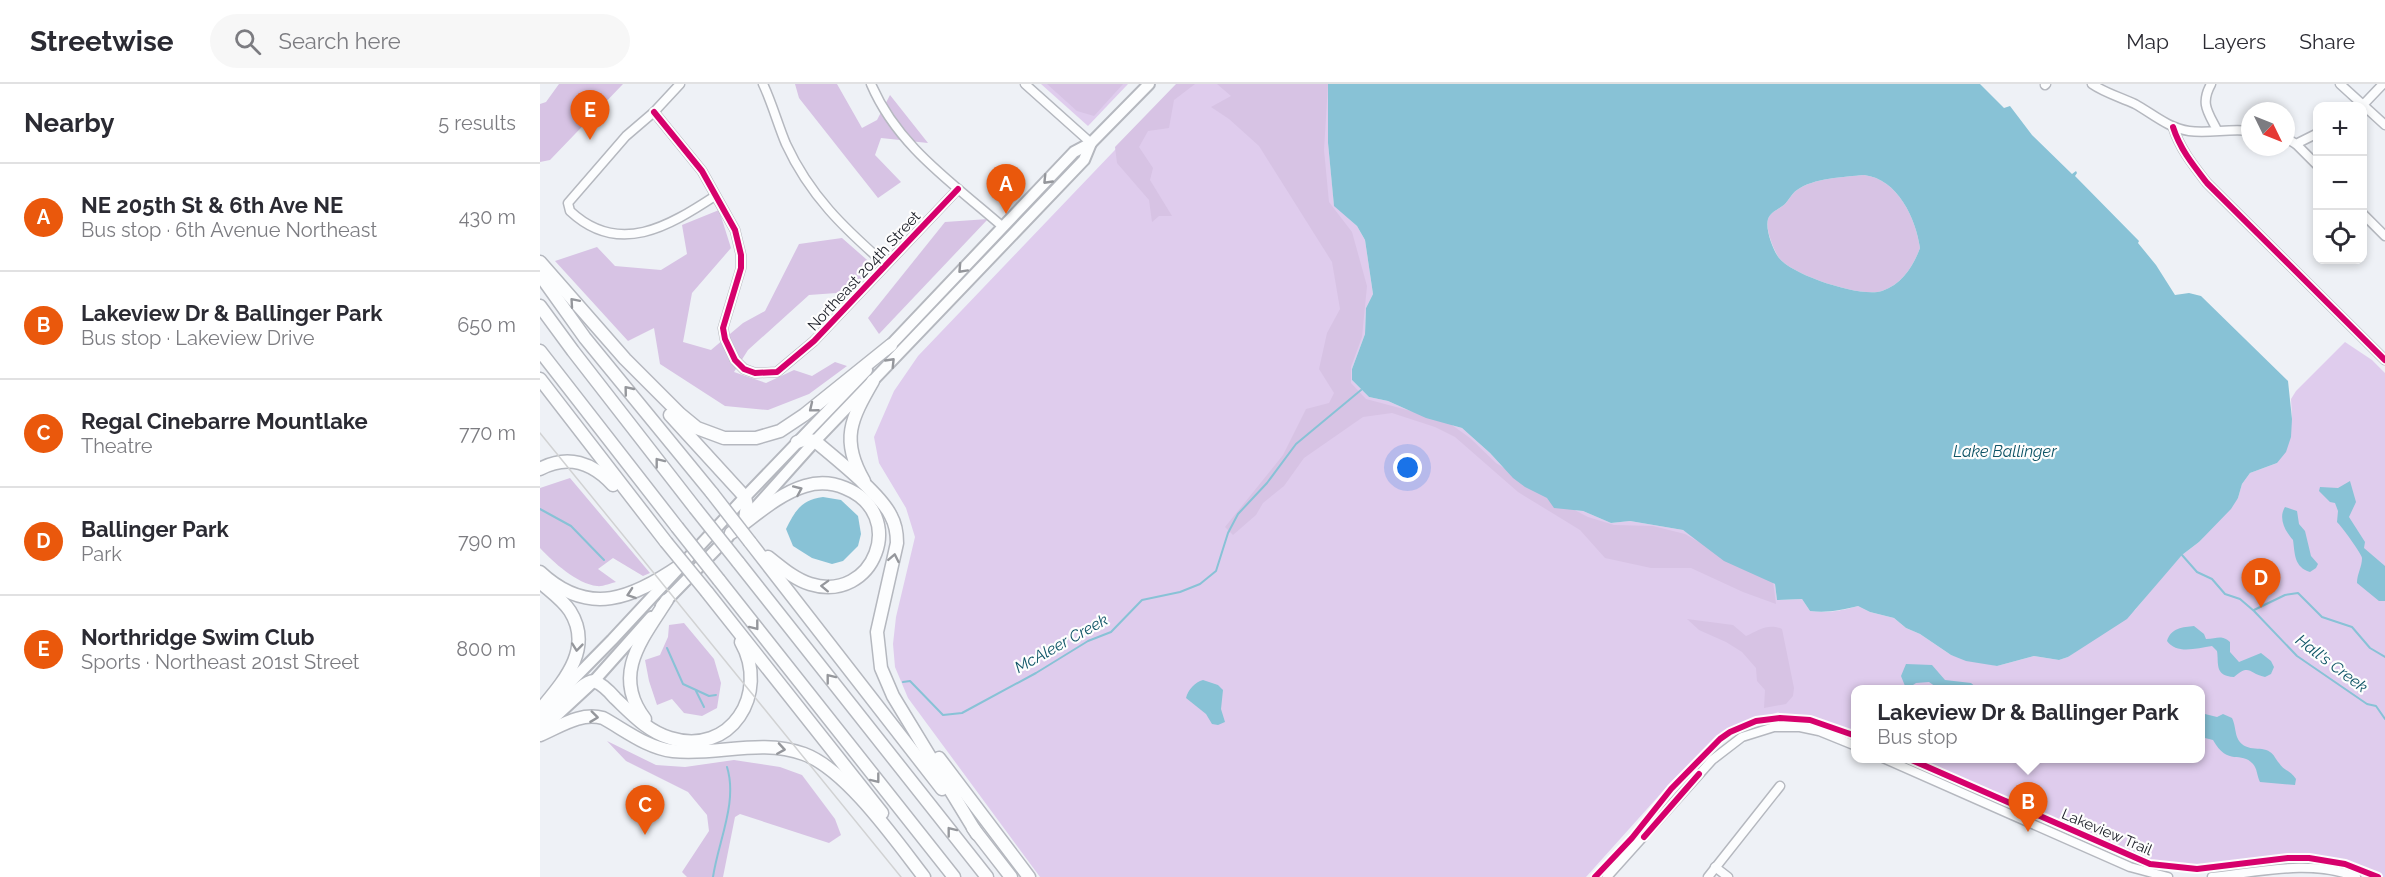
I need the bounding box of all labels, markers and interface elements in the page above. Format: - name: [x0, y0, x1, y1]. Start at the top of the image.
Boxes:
- search box: [210, 14, 630, 68]
- text: Streetwise: [30, 25, 174, 58]
- icon: search: [231, 25, 264, 58]
- text: Search here: [279, 28, 401, 54]
- text: Map: [2126, 29, 2169, 54]
- text: Layers: [2202, 29, 2266, 54]
- text: Share: [2299, 29, 2355, 54]
- pin: E: [571, 91, 610, 140]
- north arrow: [2241, 102, 2295, 156]
- map controls: [2313, 102, 2367, 264]
- button: +: [2313, 102, 2367, 156]
- text: Nearby: [24, 108, 114, 138]
- text: 5 results: [438, 111, 516, 135]
- button: −: [2313, 156, 2367, 210]
- pin: A: [986, 164, 1026, 214]
- one-way arrow: [1043, 174, 1054, 184]
- text: NE 205th St & 6th Ave NE: [81, 192, 343, 218]
- text: A: [37, 205, 50, 229]
- text: 430 m: [459, 205, 516, 229]
- street label: Northeast 204th Street: [804, 208, 924, 334]
- button: locate: [2313, 210, 2367, 264]
- text: Bus stop · 6th Avenue Northeast: [81, 218, 377, 242]
- one-way arrow: [959, 262, 970, 273]
- one-way arrow: [570, 298, 581, 309]
- text: Lakeview Dr & Ballinger Park: [81, 300, 383, 326]
- text: B: [37, 313, 50, 337]
- text: 650 m: [457, 313, 516, 337]
- text: Bus stop · Lakeview Drive: [81, 326, 314, 350]
- one-way arrow: [884, 359, 895, 370]
- one-way arrow: [624, 386, 635, 397]
- one-way arrow: [809, 400, 820, 411]
- text: Regal Cinebarre Mountlake: [81, 408, 368, 434]
- text: C: [37, 421, 50, 445]
- text: 770 m: [459, 421, 516, 445]
- text: Theatre: [81, 434, 153, 458]
- water label: Lake Ballinger: [1953, 442, 2057, 461]
- your location: [1393, 453, 1422, 482]
- one-way arrow: [656, 457, 667, 468]
- one-way arrow: [791, 485, 802, 497]
- text: Ballinger Park: [81, 516, 229, 542]
- text: D: [36, 529, 51, 553]
- text: 790 m: [458, 529, 516, 553]
- text: Park: [81, 542, 122, 566]
- one-way arrow: [888, 554, 900, 563]
- pin: D: [2242, 558, 2280, 608]
- one-way arrow: [821, 579, 830, 592]
- one-way arrow: [626, 586, 637, 599]
- water label: McAleer Creek: [1011, 610, 1112, 677]
- one-way arrow: [747, 620, 758, 631]
- text: Northridge Swim Club: [81, 624, 314, 650]
- water label: Hall's Creek: [2292, 630, 2372, 697]
- text: E: [37, 637, 50, 661]
- text: 800 m: [456, 637, 516, 661]
- one-way arrow: [572, 642, 584, 651]
- text: Sports · Northeast 201st Street: [81, 650, 360, 674]
- one-way arrow: [827, 674, 838, 685]
- popup: [1851, 685, 2205, 763]
- text: Lakeview Dr & Ballinger Park: [1877, 699, 2179, 725]
- one-way arrow: [590, 711, 599, 723]
- text: Bus stop: [1877, 725, 1958, 749]
- one-way arrow: [776, 742, 785, 754]
- one-way arrow: [868, 772, 879, 783]
- pin: B: [2008, 782, 2048, 832]
- pin: C: [626, 786, 664, 835]
- street label: Lakeview Trail: [2059, 805, 2156, 860]
- one-way arrow: [948, 827, 959, 838]

